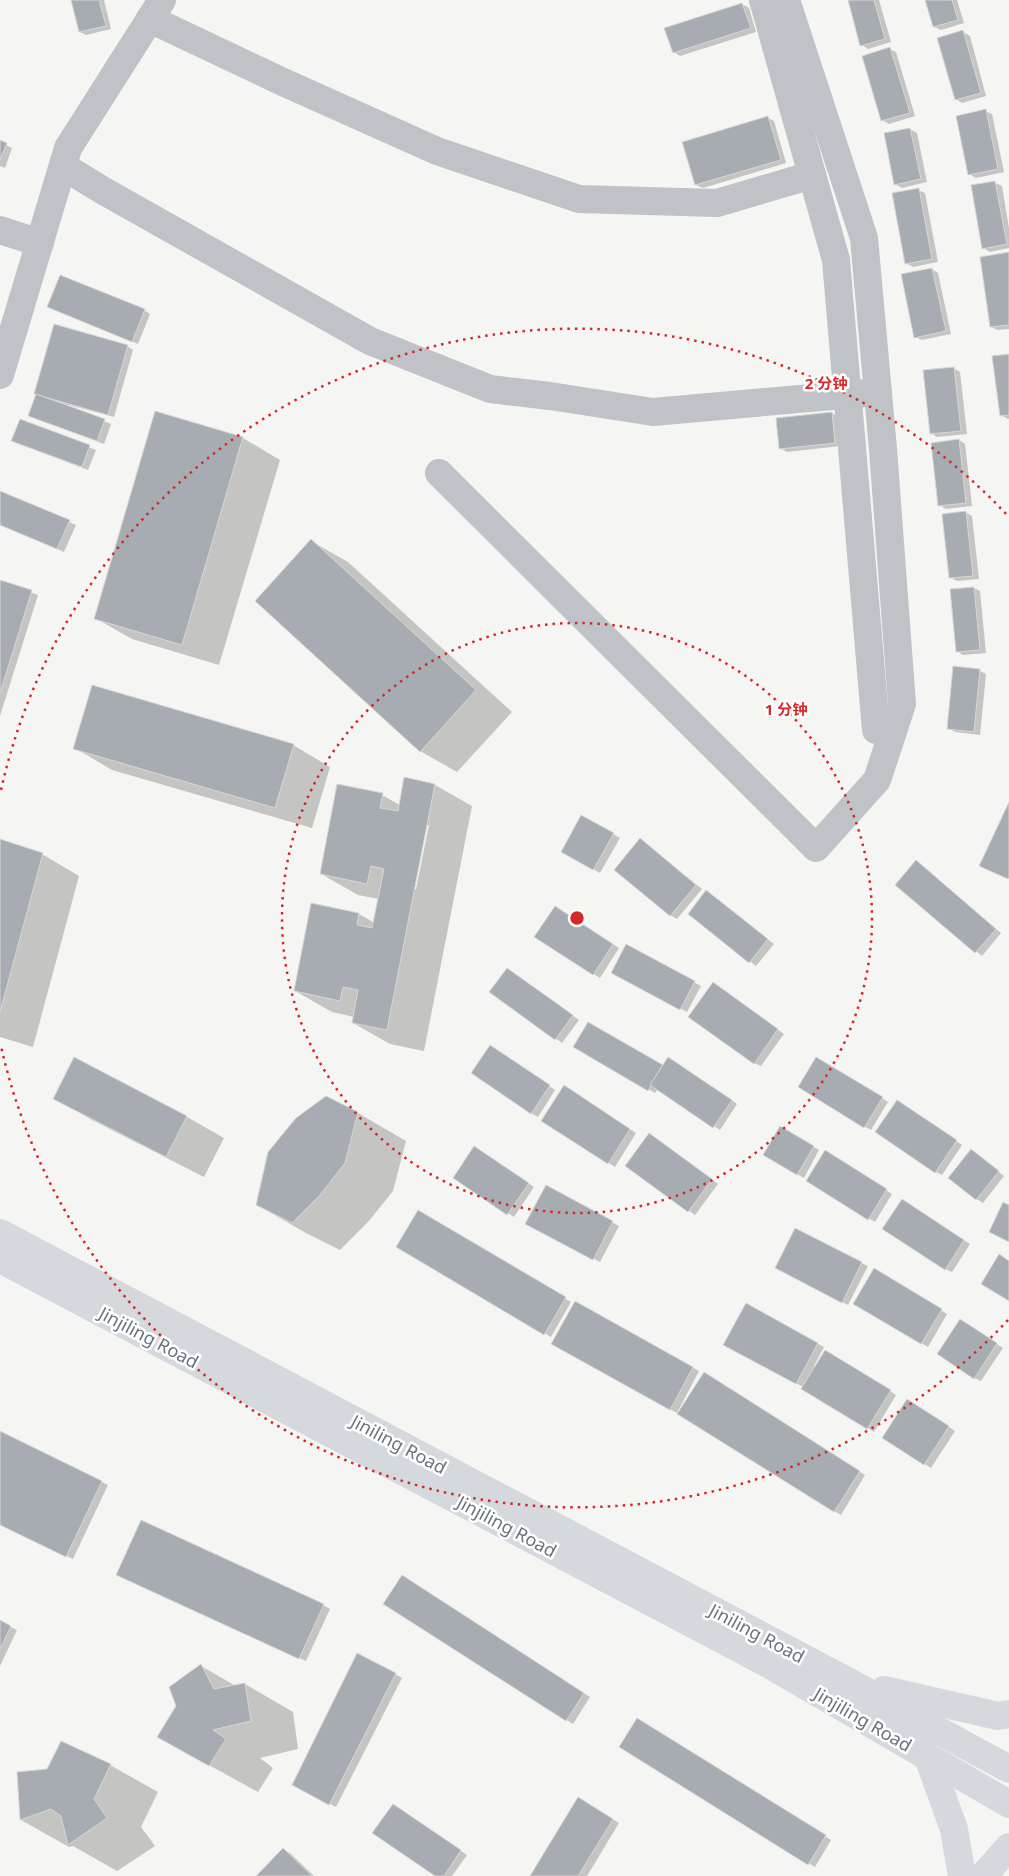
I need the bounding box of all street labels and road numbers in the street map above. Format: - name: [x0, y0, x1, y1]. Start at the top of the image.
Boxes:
- street label: Jinjiling Road: [93, 1300, 203, 1373]
- street label: Jiniling Road: [345, 1408, 451, 1479]
- street label: Jinjiling Road: [451, 1489, 561, 1562]
- street label: Jiniling Road: [703, 1597, 809, 1668]
- street label: Jinjiling Road: [808, 1680, 916, 1757]

